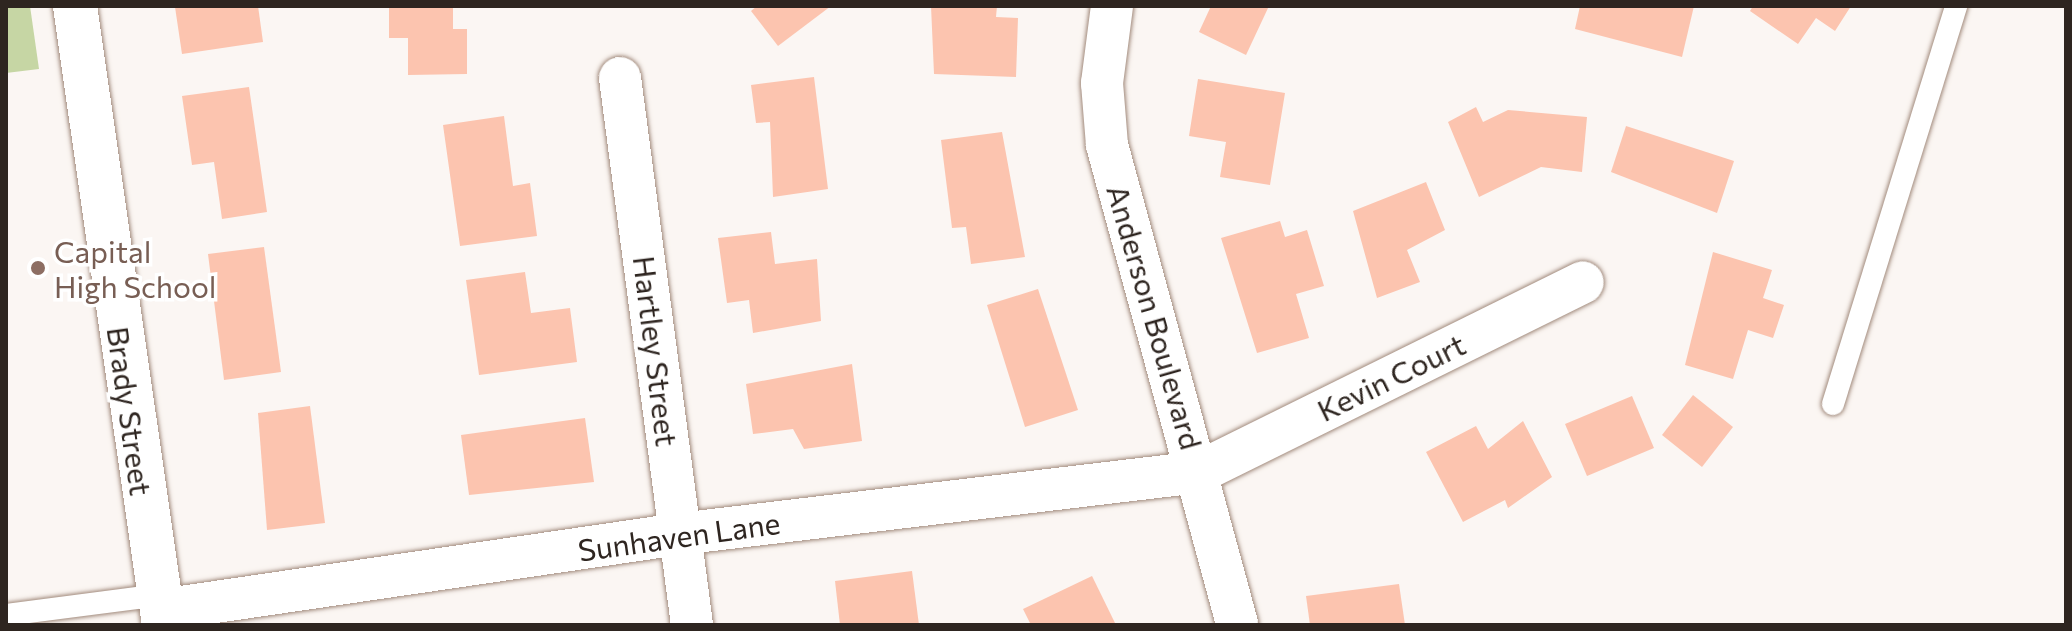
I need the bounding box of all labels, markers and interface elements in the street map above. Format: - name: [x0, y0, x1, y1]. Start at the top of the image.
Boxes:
- street label: Anderson Boulevard: [1100, 180, 1210, 454]
- place label: Capital High School: [54, 233, 216, 304]
- street label: Hartley Street: [626, 254, 686, 448]
- marker: Capital High School: [29, 259, 47, 277]
- street label: Brady Street: [100, 324, 160, 498]
- street label: Kevin Court: [1311, 326, 1471, 428]
- street label: Sunhaven Lane: [576, 504, 782, 568]

